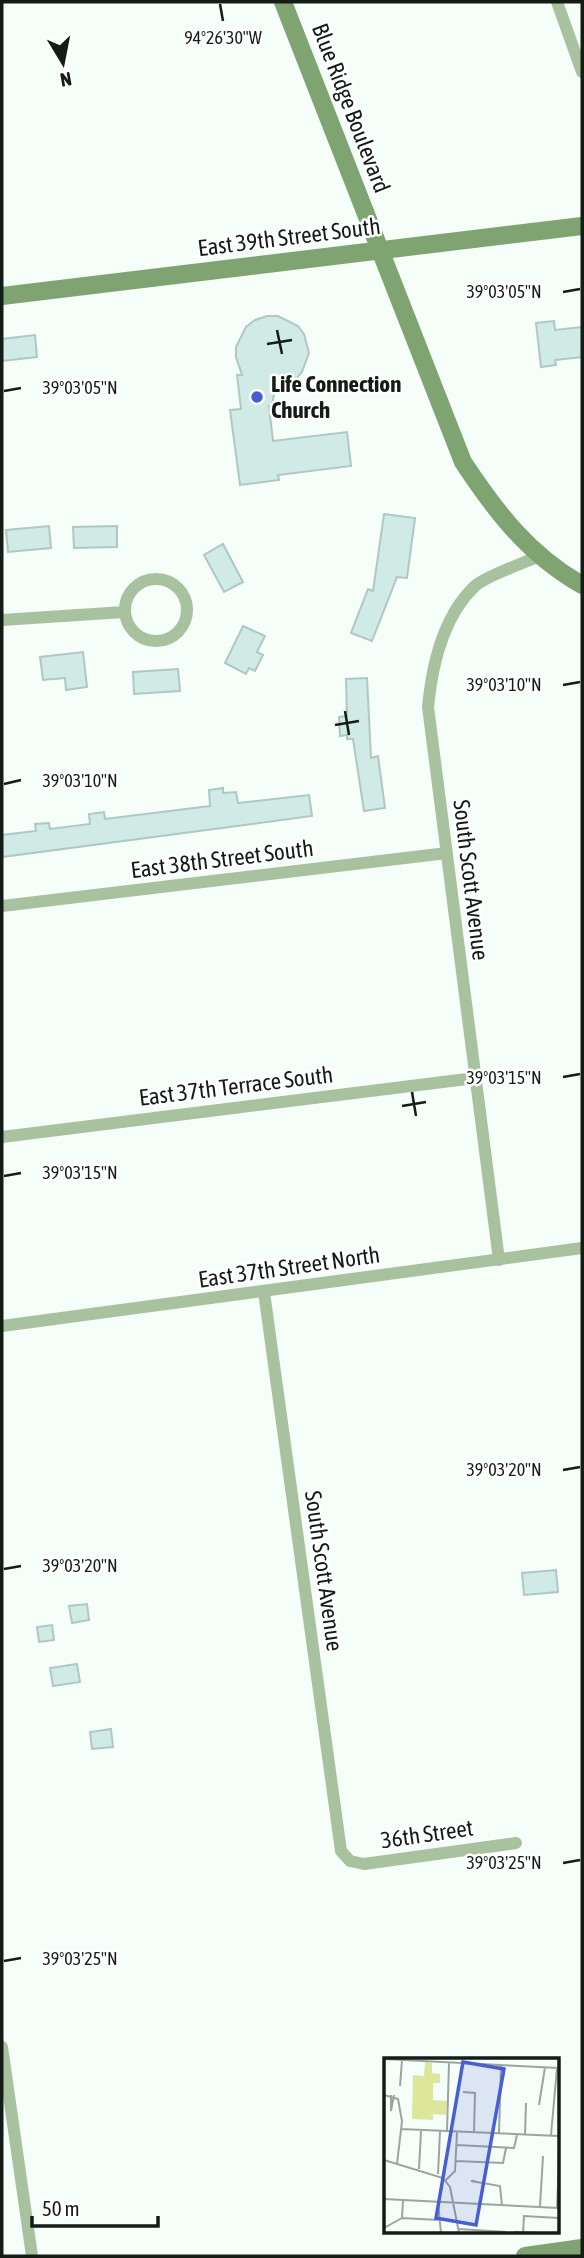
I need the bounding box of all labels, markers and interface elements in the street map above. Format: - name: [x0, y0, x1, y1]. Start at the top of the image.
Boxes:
- street label: Blue Ridge Boulevard: [307, 20, 395, 196]
- text: 94°26'30"W: [184, 27, 262, 48]
- north arrow: [28, 28, 98, 98]
- text: N: [59, 68, 73, 92]
- street label: East 39th Street South: [196, 213, 382, 261]
- text: 39°03'05"N: [466, 281, 542, 302]
- place label: Life Connection Church: [271, 371, 401, 423]
- text: 39°03'05"N: [42, 377, 118, 398]
- marker: Life Connection Church: [249, 389, 265, 405]
- text: 39°03'10"N: [466, 674, 542, 695]
- text: 39°03'10"N: [42, 770, 118, 791]
- street label: South Scott Avenue: [448, 798, 494, 962]
- street label: East 38th Street South: [129, 835, 315, 883]
- street label: East 37th Terrace South: [137, 1061, 335, 1111]
- text: 39°03'15"N: [466, 1067, 542, 1088]
- text: 39°03'15"N: [42, 1162, 118, 1183]
- street label: East 37th Street North: [196, 1241, 382, 1293]
- text: 39°03'20"N: [466, 1459, 542, 1480]
- street label: South Scott Avenue: [300, 1489, 348, 1653]
- text: 39°03'20"N: [42, 1555, 118, 1576]
- street label: 36th Street: [379, 1815, 475, 1853]
- text: 39°03'25"N: [466, 1852, 542, 1873]
- text: 39°03'25"N: [42, 1948, 118, 1969]
- inset map: [384, 2058, 560, 2234]
- scale bar: [32, 2184, 158, 2228]
- text: 50 m: [42, 2196, 80, 2220]

